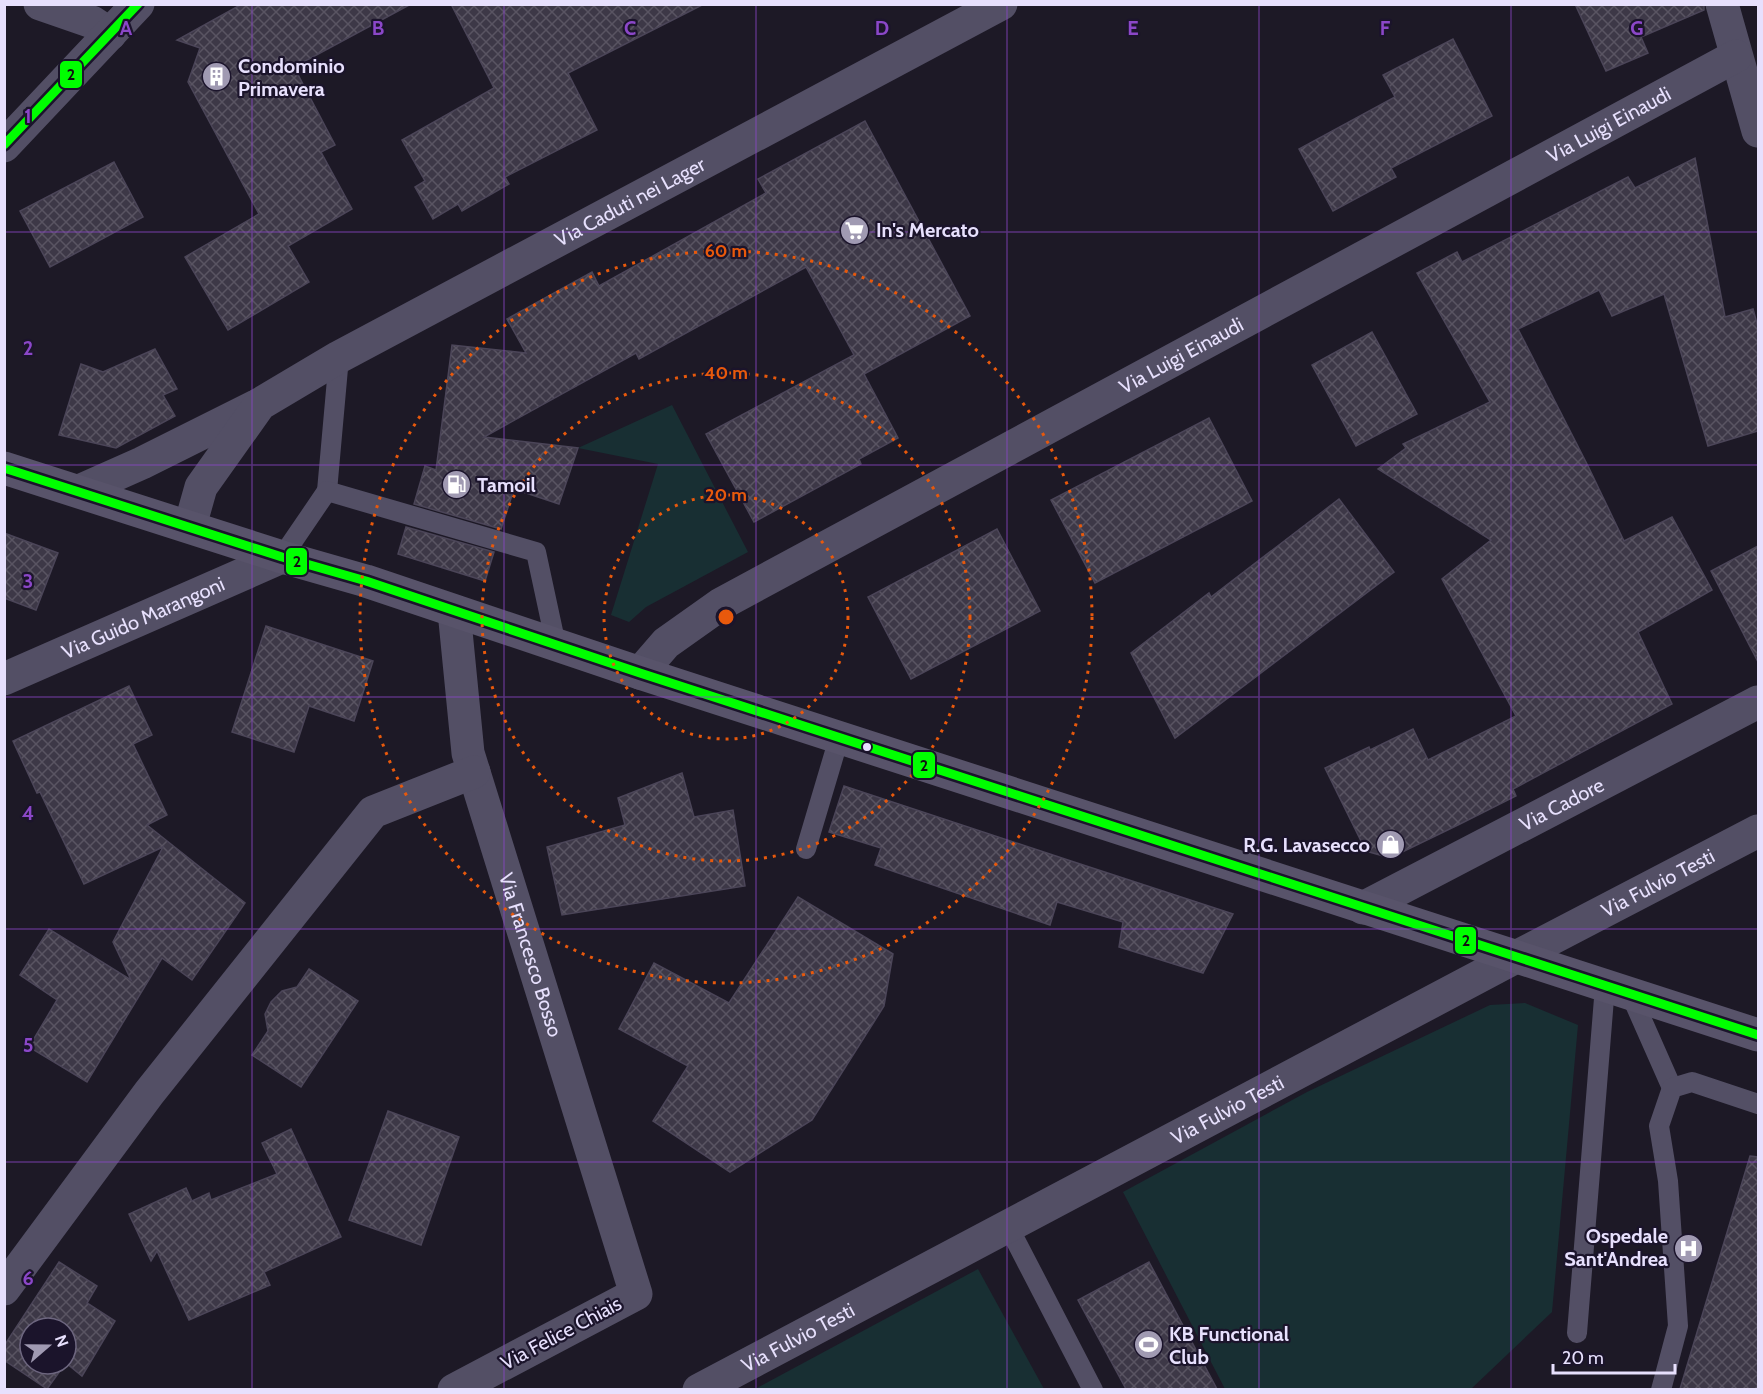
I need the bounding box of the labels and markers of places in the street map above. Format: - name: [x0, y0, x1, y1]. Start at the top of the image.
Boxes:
- place label: Condominio Primavera: [238, 54, 345, 101]
- building icon: Condominio Primavera: [201, 61, 233, 93]
- supermarket icon: In's Mercato: [839, 214, 871, 246]
- place label: In's Mercato: [876, 218, 979, 242]
- fuel station icon: Tamoil: [440, 469, 472, 501]
- place label: Tamoil: [477, 473, 536, 497]
- centre of rings: [716, 607, 736, 627]
- unlabelled marker: [861, 741, 873, 753]
- shop icon: R.G. Lavasecco: [1375, 829, 1407, 861]
- place label: R.G. Lavasecco: [1243, 833, 1370, 857]
- place label: Ospedale Sant'Andrea: [1564, 1224, 1668, 1271]
- hospital icon: Ospedale Sant'Andrea: [1673, 1232, 1705, 1264]
- place label: KB Functional Club: [1169, 1322, 1289, 1369]
- sports icon: KB Functional Club: [1132, 1329, 1164, 1361]

